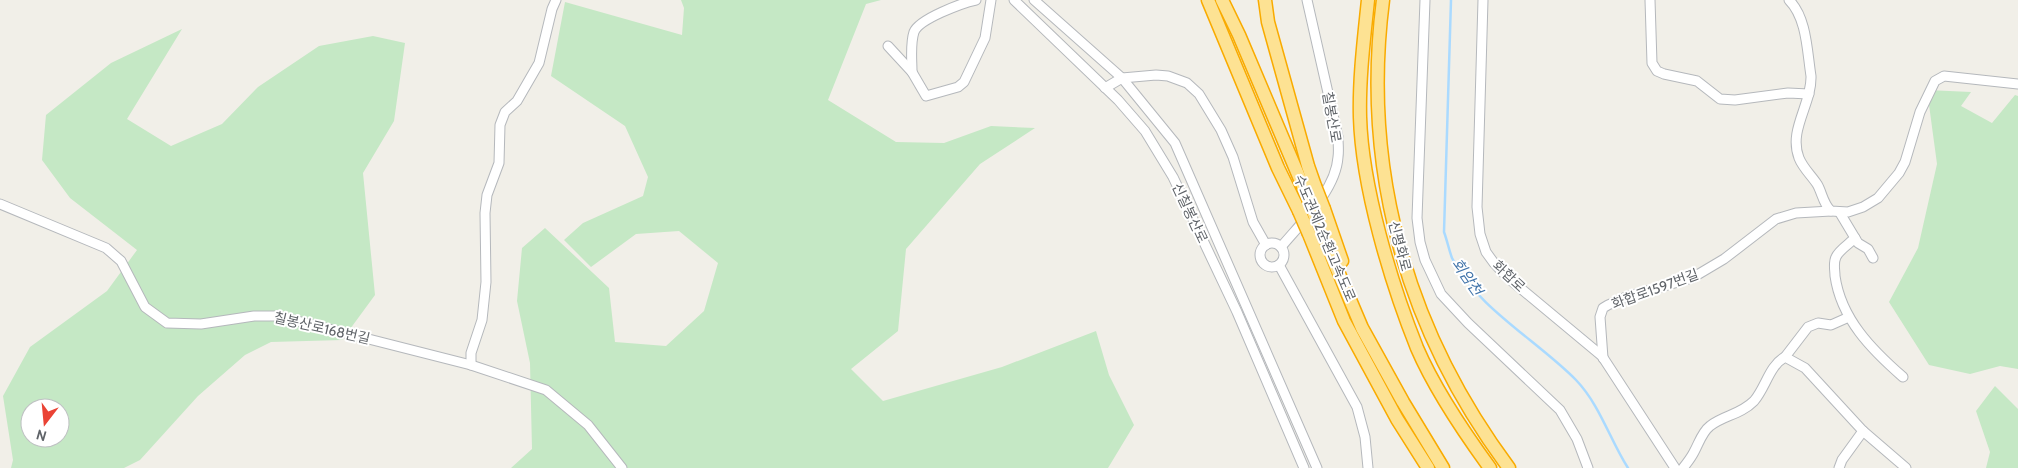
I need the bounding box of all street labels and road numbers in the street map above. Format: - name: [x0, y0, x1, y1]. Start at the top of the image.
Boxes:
- street label: 칠봉산로: [1319, 90, 1345, 144]
- street label: 수도권제2순환고속도로: [1290, 172, 1360, 304]
- street label: 신칠봉산로: [1168, 180, 1212, 246]
- street label: 신평화로: [1385, 219, 1415, 273]
- street label: 화합로: [1489, 256, 1529, 296]
- street label: 화합로1597번길: [1609, 265, 1701, 313]
- street label: 칠봉산로168번길: [272, 308, 372, 348]

